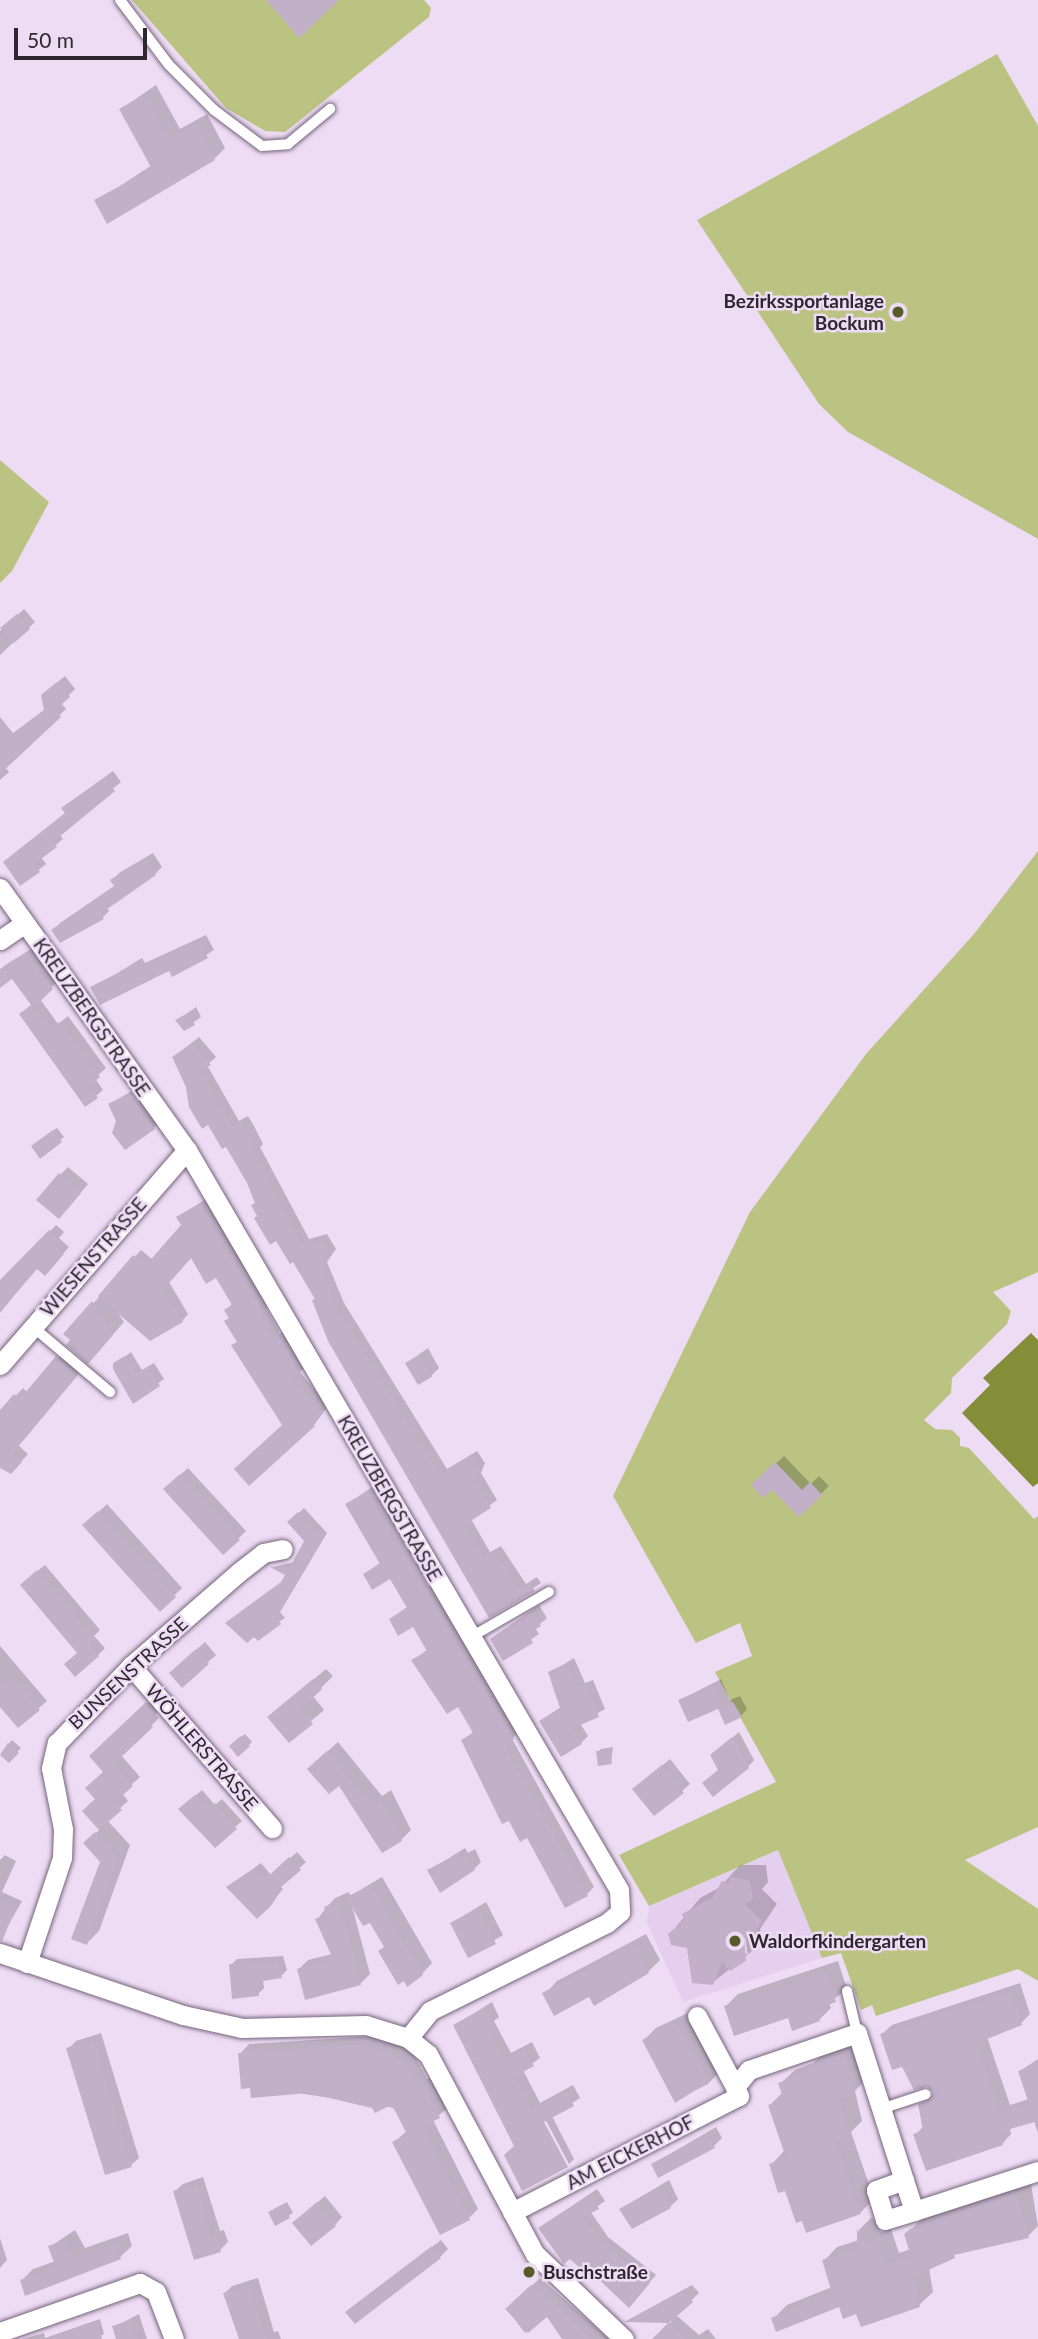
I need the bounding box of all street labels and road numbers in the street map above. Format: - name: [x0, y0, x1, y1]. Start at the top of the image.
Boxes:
- street label: KREUZBERGSTRASSE: [29, 934, 155, 1100]
- street label: WIESENSTRASSE: [35, 1193, 151, 1321]
- street label: KREUZBERGSTRASSE: [333, 1411, 447, 1585]
- street label: BUNSENSTRASSE: [64, 1612, 192, 1734]
- street label: WÖHLERSTRASSE: [141, 1679, 263, 1815]
- street label: AM EICKERHOF: [562, 2110, 698, 2194]

